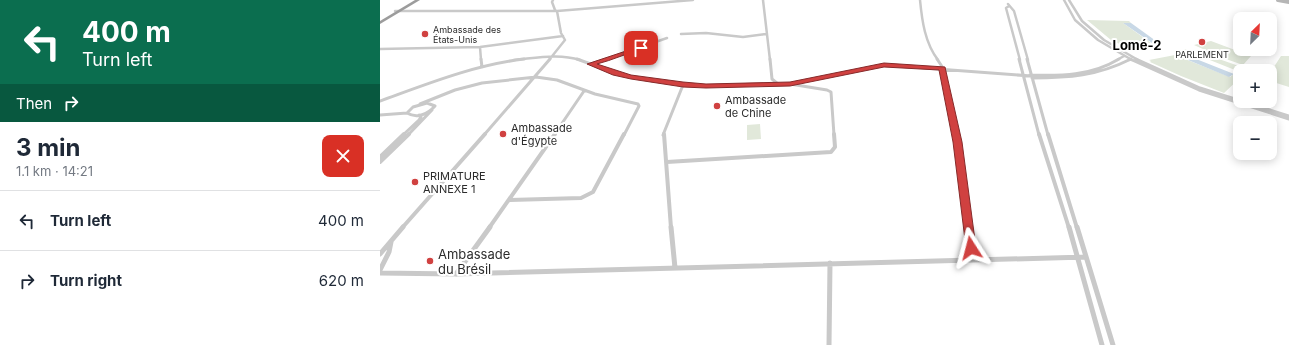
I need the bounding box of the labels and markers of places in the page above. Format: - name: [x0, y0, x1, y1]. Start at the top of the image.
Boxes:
- place label: Ambassade des États-Unis: [433, 24, 501, 45]
- marker: Ambassade des États-Unis: [420, 29, 430, 39]
- pin: [624, 31, 658, 65]
- marker: PARLEMENT: [1197, 37, 1207, 47]
- place label: PARLEMENT: [1175, 49, 1229, 60]
- place label: Ambassade de Chine: [725, 93, 786, 120]
- marker: Ambassade de Chine: [712, 101, 722, 111]
- place label: Ambassade d'Égypte: [511, 121, 572, 148]
- marker: Ambassade d'Égypte: [498, 129, 508, 139]
- place label: PRIMATURE ANNEXE 1: [423, 169, 486, 196]
- marker: PRIMATURE ANNEXE 1: [410, 177, 420, 187]
- place label: Ambassade du Brésil: [438, 246, 510, 277]
- marker: Ambassade du Brésil: [425, 256, 435, 266]

